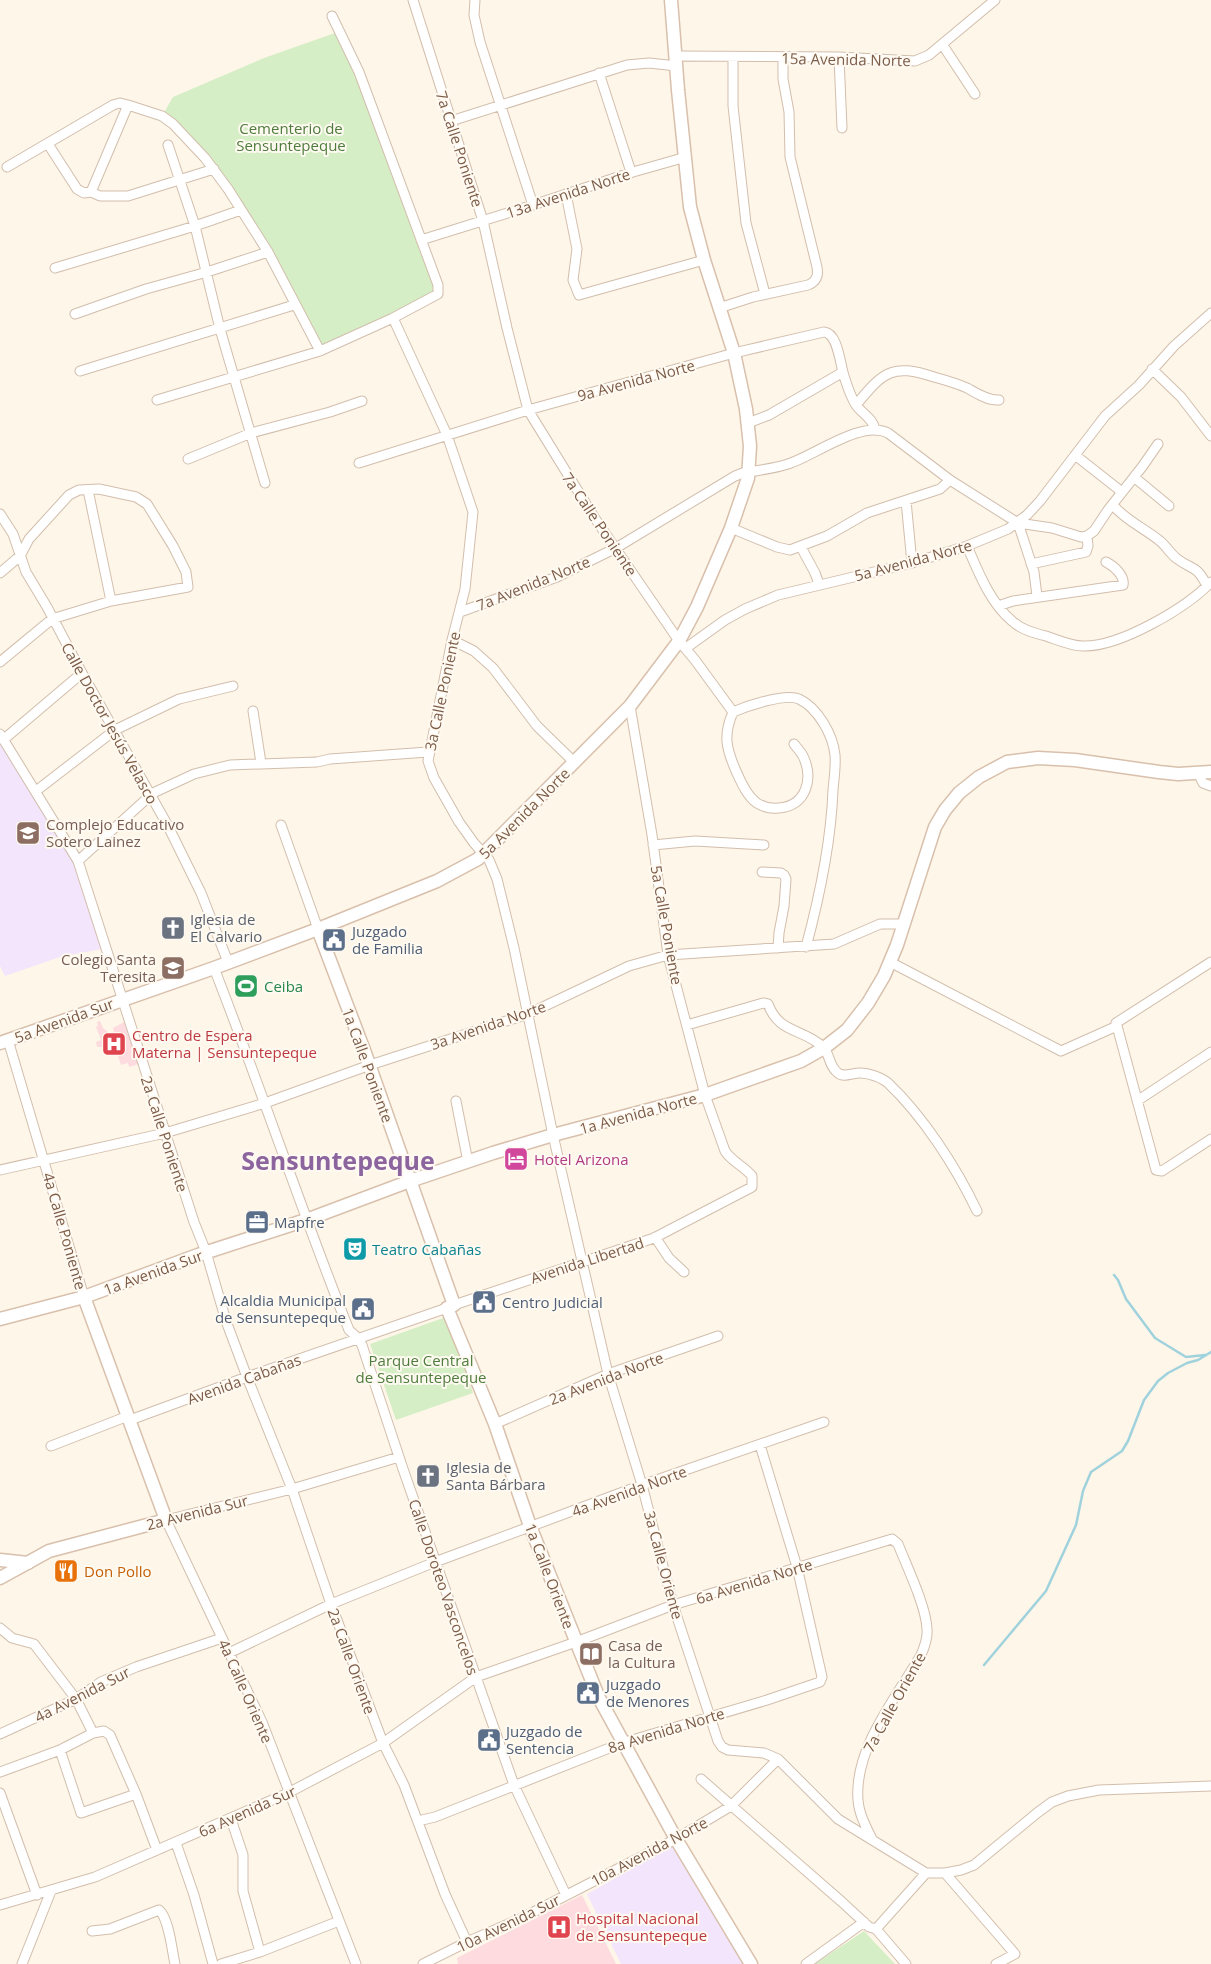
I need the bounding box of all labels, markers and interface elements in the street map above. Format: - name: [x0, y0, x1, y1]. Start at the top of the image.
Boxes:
- street label: 15a Avenida Norte: [781, 48, 911, 70]
- street label: 7a Calle Poniente: [432, 88, 488, 210]
- park label: Cementerio de Sensuntepeque: [236, 118, 346, 155]
- street label: 13a Avenida Norte: [503, 163, 633, 223]
- street label: 9a Avenida Norte: [575, 355, 697, 405]
- street label: 7a Calle Poniente: [558, 468, 642, 580]
- street label: 5a Avenida Norte: [852, 535, 974, 585]
- street label: 7a Avenida Norte: [473, 551, 593, 615]
- street label: 3a Calle Poniente: [420, 630, 464, 752]
- street label: Calle Doctor Jesús Velasco: [57, 639, 163, 807]
- street label: 5a Avenida Norte: [474, 763, 574, 863]
- place label: Complejo Educativo Sotero Lainez: [46, 814, 184, 851]
- school or university icon: Complejo Educativo Sotero Lainez: [15, 820, 41, 846]
- street label: 5a Calle Poniente: [647, 864, 687, 986]
- place label: Iglesia de El Calvario: [190, 909, 262, 946]
- church icon: Iglesia de El Calvario: [160, 915, 186, 941]
- place label: Juzgado de Familia: [350, 921, 423, 958]
- public building icon: Juzgado de Familia: [321, 927, 347, 953]
- place label: Colegio Santa Teresita: [61, 949, 156, 986]
- school or university icon: Colegio Santa Teresita: [160, 955, 186, 981]
- sports icon: Ceiba: [233, 973, 259, 999]
- place label: Ceiba: [264, 976, 303, 996]
- street label: 5a Avenida Sur: [12, 993, 116, 1047]
- street label: 3a Avenida Norte: [428, 996, 548, 1054]
- street label: 1a Calle Poniente: [338, 1005, 398, 1125]
- place label: Centro de Espera Materna | Sensuntepeque: [132, 1025, 317, 1062]
- hospital icon: Centro de Espera Materna | Sensuntepeque: [101, 1031, 127, 1057]
- street label: 2a Calle Poniente: [137, 1073, 193, 1195]
- street label: 1a Avenida Norte: [577, 1088, 699, 1138]
- district label: Sensuntepeque: [241, 1143, 435, 1177]
- hotel icon: Hotel Arizona: [503, 1146, 529, 1172]
- place label: Hotel Arizona: [534, 1149, 629, 1169]
- street label: 4a Calle Poniente: [39, 1170, 91, 1292]
- office icon: Mapfre: [244, 1209, 270, 1235]
- place label: Mapfre: [274, 1212, 325, 1232]
- street label: Avenida Libertad: [528, 1232, 646, 1288]
- theatre icon: Teatro Cabañas: [342, 1236, 368, 1262]
- place label: Teatro Cabañas: [372, 1239, 481, 1259]
- street label: 1a Avenida Sur: [101, 1245, 205, 1299]
- public building icon: Centro Judicial: [471, 1289, 497, 1315]
- place label: Alcaldia Municipal de Sensuntepeque: [215, 1290, 346, 1327]
- place label: Centro Judicial: [502, 1292, 603, 1312]
- public building icon: Alcaldia Municipal de Sensuntepeque: [350, 1296, 376, 1322]
- street label: 2a Avenida Norte: [546, 1347, 666, 1409]
- street label: Avenida Cabañas: [184, 1349, 304, 1409]
- park label: Parque Central de Sensuntepeque: [355, 1350, 487, 1387]
- place label: Iglesia de Santa Bárbara: [446, 1457, 545, 1494]
- street label: 4a Avenida Norte: [569, 1461, 689, 1521]
- church icon: Iglesia de Santa Bárbara: [415, 1463, 441, 1489]
- street label: 2a Avenida Sur: [144, 1490, 250, 1534]
- street label: Calle Doroteo Vasconcelos: [404, 1496, 484, 1678]
- street label: 3a Calle Oriente: [640, 1509, 688, 1621]
- street label: 1a Calle Oriente: [521, 1520, 579, 1632]
- street label: 6a Avenida Norte: [693, 1554, 815, 1608]
- restaurant icon: Don Pollo: [53, 1558, 79, 1584]
- place label: Don Pollo: [84, 1561, 152, 1581]
- street label: 2a Calle Oriente: [324, 1605, 380, 1717]
- place label: Casa de la Cultura: [608, 1635, 675, 1672]
- street label: 4a Calle Oriente: [214, 1636, 278, 1746]
- library icon: Casa de la Cultura: [578, 1641, 604, 1667]
- street label: 7a Calle Oriente: [858, 1648, 930, 1756]
- street label: 4a Avenida Sur: [31, 1661, 133, 1727]
- place label: Juzgado de Menores: [604, 1674, 689, 1711]
- public building icon: Juzgado de Menores: [575, 1680, 601, 1706]
- street label: 8a Avenida Norte: [605, 1703, 727, 1757]
- place label: Juzgado de Sentencia: [504, 1721, 582, 1758]
- public building icon: Juzgado de Sentencia: [476, 1727, 502, 1753]
- street label: 6a Avenida Sur: [195, 1781, 299, 1841]
- street label: 10a Avenida Norte: [587, 1812, 711, 1890]
- street label: 10a Avenida Sur: [453, 1889, 563, 1957]
- place label: Hospital Nacional de Sensuntepeque: [576, 1908, 707, 1945]
- hospital icon: Hospital Nacional de Sensuntepeque: [546, 1914, 572, 1940]

